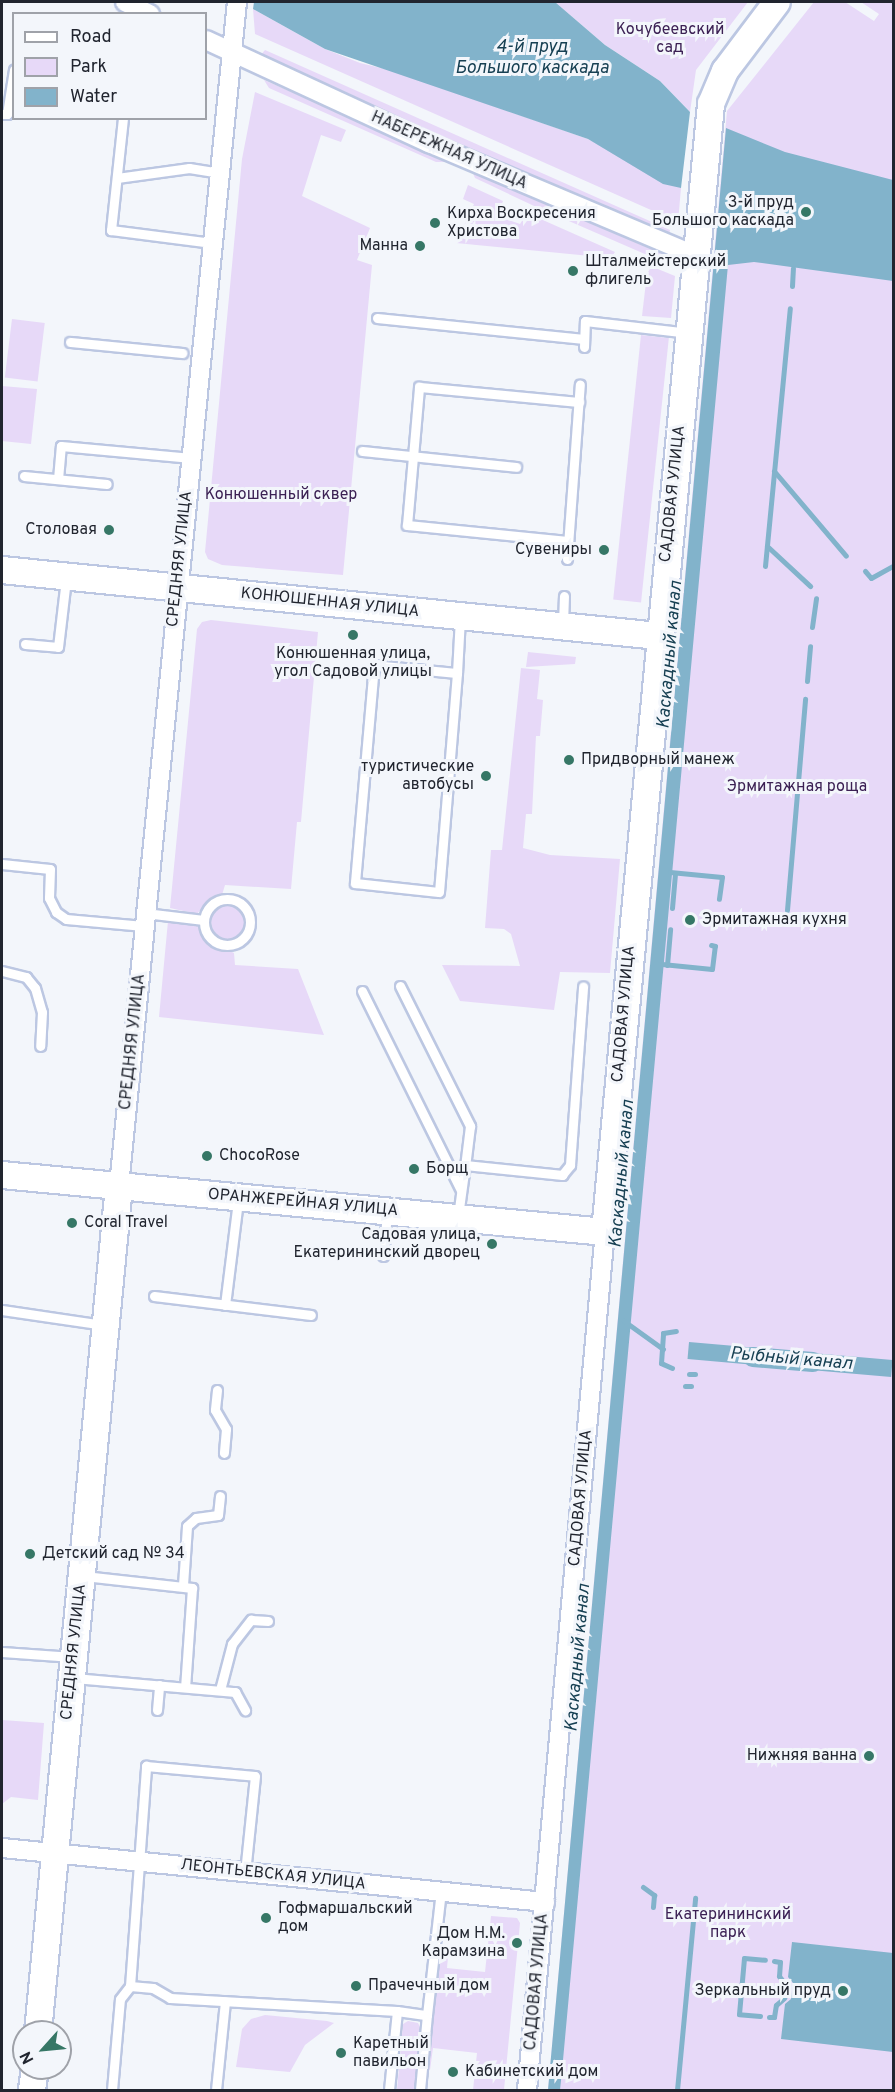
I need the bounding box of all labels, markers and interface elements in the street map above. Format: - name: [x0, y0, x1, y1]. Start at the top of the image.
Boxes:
- legend: [12, 12, 207, 120]
- park label: Кочубеевский сад: [616, 20, 724, 58]
- text: Road: [70, 26, 112, 49]
- water label: 4-й пруд Большого каскада: [455, 38, 609, 80]
- text: Park: [70, 56, 107, 79]
- text: Water: [70, 86, 117, 109]
- street label: НАБЕРЕЖНАЯ УЛИЦА: [368, 108, 530, 194]
- place label: 3-й пруд Большого каскада: [652, 193, 794, 231]
- place label: Кирха Воскресения Христова: [447, 204, 596, 242]
- marker: 3-й пруд Большого каскада: [799, 205, 813, 219]
- marker: Кирха Воскресения Христова: [428, 216, 442, 230]
- place label: Манна: [360, 236, 408, 256]
- marker: Манна: [413, 239, 427, 253]
- place label: Шталмейстерский флигель: [585, 252, 726, 290]
- marker: Шталмейстерский флигель: [566, 264, 580, 278]
- street label: САДОВАЯ УЛИЦА: [656, 425, 690, 563]
- park label: Конюшенный сквер: [205, 485, 357, 505]
- street label: СРЕДНЯЯ УЛИЦА: [163, 490, 197, 628]
- place label: Столовая: [25, 520, 97, 540]
- marker: Столовая: [102, 523, 116, 537]
- place label: Сувениры: [515, 540, 592, 560]
- marker: Сувениры: [597, 543, 611, 557]
- water label: Каскадный канал: [654, 580, 688, 730]
- street label: КОНЮШЕННАЯ УЛИЦА: [240, 584, 420, 622]
- marker: Конюшенная улица, угол Садовой улицы: [346, 628, 360, 642]
- place label: Конюшенная улица, угол Садовой улицы: [274, 644, 432, 682]
- place label: Придворный манеж: [581, 750, 735, 770]
- marker: Придворный манеж: [562, 753, 576, 767]
- place label: туристические автобусы: [361, 757, 474, 795]
- marker: туристические автобусы: [479, 769, 493, 783]
- park label: Эрмитажная роща: [727, 777, 867, 797]
- place label: Эрмитажная кухня: [702, 910, 847, 930]
- marker: Эрмитажная кухня: [683, 913, 697, 927]
- street label: САДОВАЯ УЛИЦА: [608, 945, 640, 1083]
- street label: СРЕДНЯЯ УЛИЦА: [116, 973, 150, 1111]
- water label: Каскадный канал: [606, 1099, 640, 1249]
- place label: ChocoRose: [219, 1146, 300, 1166]
- marker: ChocoRose: [200, 1149, 214, 1163]
- place label: Борщ: [426, 1159, 468, 1179]
- marker: Борщ: [407, 1162, 421, 1176]
- street label: ОРАНЖЕРЕЙНАЯ УЛИЦА: [207, 1185, 399, 1221]
- place label: Coral Travel: [84, 1213, 169, 1233]
- marker: Coral Travel: [65, 1216, 79, 1230]
- place label: Садовая улица, Екатерининский дворец: [293, 1225, 480, 1263]
- marker: Садовая улица, Екатерининский дворец: [485, 1237, 499, 1251]
- water label: Рыбный канал: [729, 1344, 853, 1376]
- street label: САДОВАЯ УЛИЦА: [565, 1429, 597, 1567]
- place label: Детский сад № 34: [42, 1544, 185, 1564]
- marker: Детский сад № 34: [23, 1547, 37, 1561]
- street label: СРЕДНЯЯ УЛИЦА: [57, 1583, 91, 1721]
- water label: Каскадный канал: [562, 1583, 596, 1733]
- place label: Нижняя ванна: [747, 1746, 857, 1766]
- marker: Нижняя ванна: [862, 1749, 876, 1763]
- street label: ЛЕОНТЬЕВСКАЯ УЛИЦА: [179, 1856, 367, 1894]
- place label: Гофмаршальский дом: [278, 1899, 413, 1937]
- park label: Екатерининский парк: [665, 1905, 791, 1943]
- marker: Гофмаршальский дом: [259, 1911, 273, 1925]
- street label: САДОВАЯ УЛИЦА: [521, 1913, 553, 2051]
- place label: Дом Н.М. Карамзина: [421, 1924, 505, 1962]
- marker: Дом Н.М. Карамзина: [510, 1936, 524, 1950]
- place label: Прачечный дом: [368, 1976, 490, 1996]
- marker: Прачечный дом: [349, 1979, 363, 1993]
- place label: Зеркальный пруд: [695, 1981, 831, 2001]
- marker: Зеркальный пруд: [836, 1984, 850, 1998]
- north arrow: [12, 2020, 72, 2080]
- place label: Каретный павильон: [353, 2034, 429, 2072]
- marker: Каретный павильон: [334, 2046, 348, 2060]
- text: N: [16, 2048, 39, 2067]
- place label: Кабинетский дом: [465, 2062, 598, 2082]
- marker: Кабинетский дом: [446, 2065, 460, 2079]

